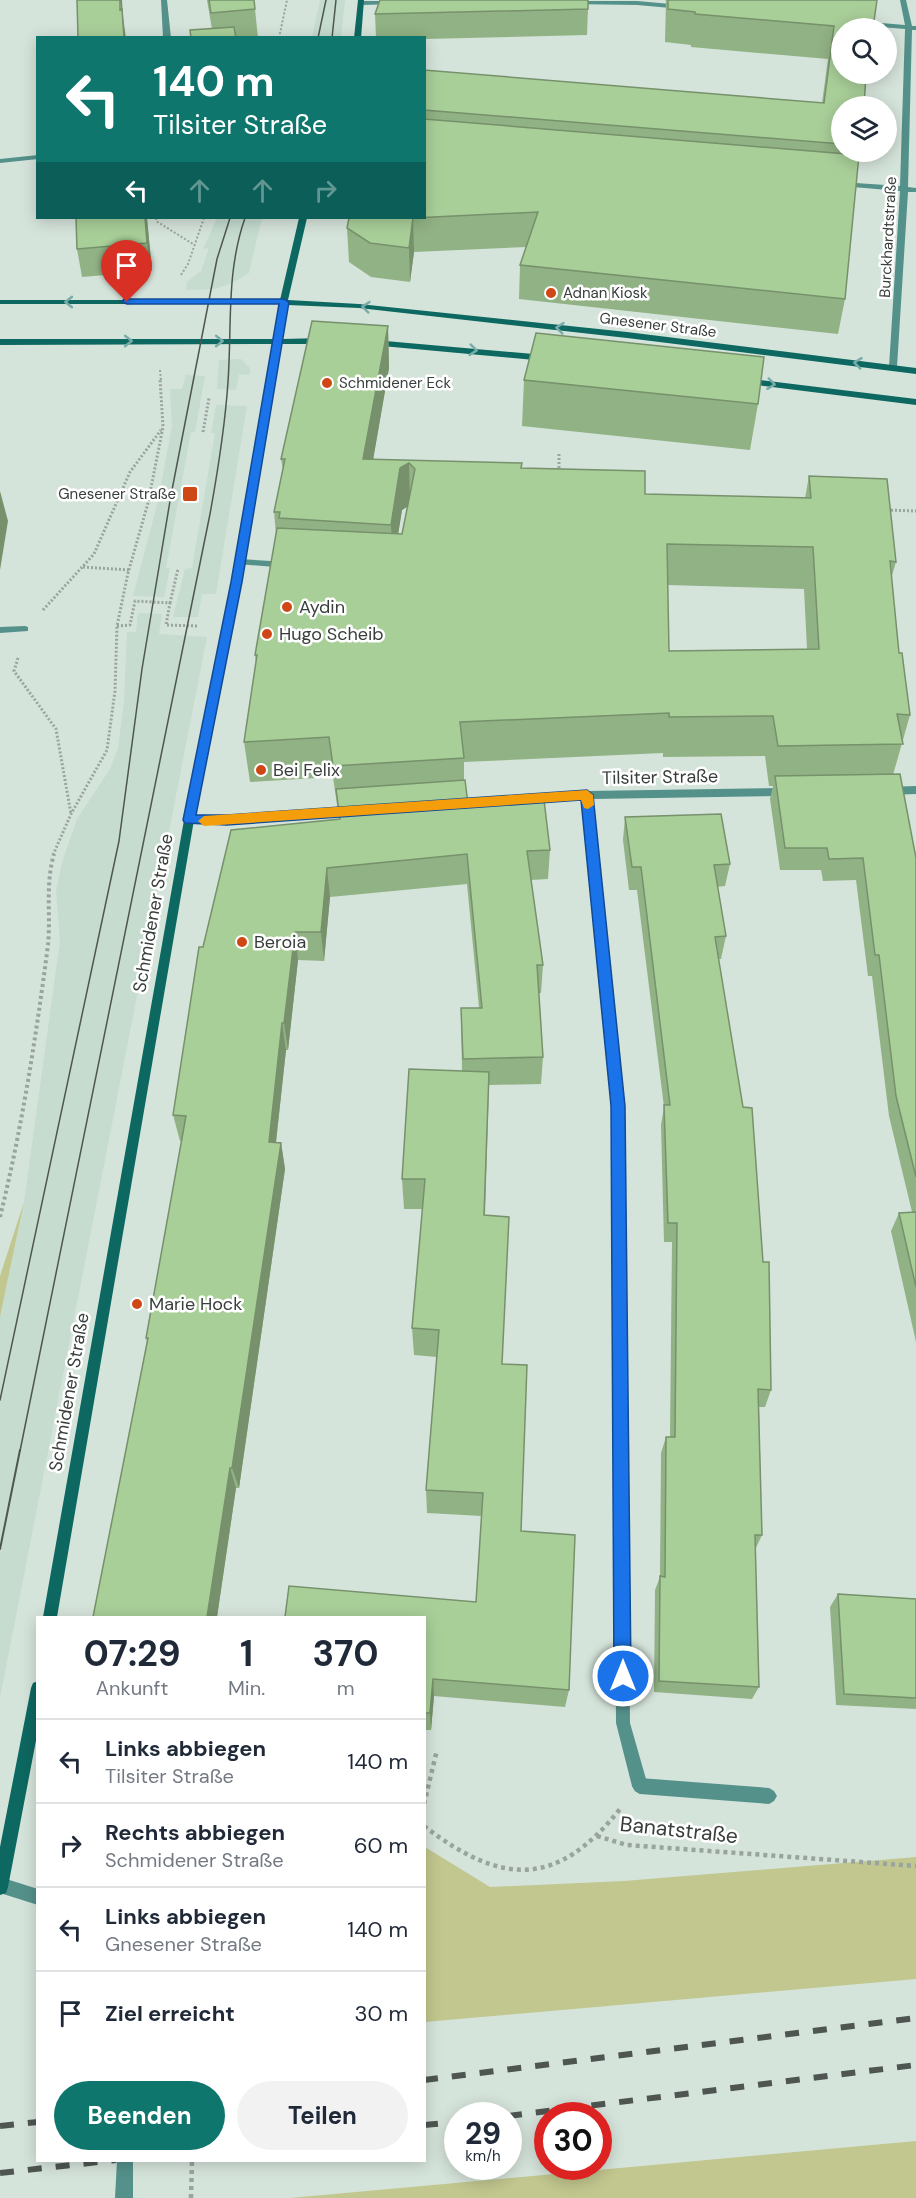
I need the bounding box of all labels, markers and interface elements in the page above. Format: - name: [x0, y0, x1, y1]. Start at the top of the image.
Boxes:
- map controls: [831, 18, 897, 162]
- button: search: [831, 18, 897, 84]
- text: 140 m: [153, 54, 275, 109]
- icon: left: [54, 60, 132, 138]
- button: layers: [831, 96, 897, 162]
- text: Tilsiter Straße: [153, 107, 327, 142]
- icon: left: [120, 174, 153, 207]
- icon: ahead: [183, 174, 216, 207]
- icon: ahead: [246, 174, 279, 207]
- icon: right: [309, 174, 342, 207]
- street label: Burckhardtstraße: [875, 176, 901, 298]
- pin: [101, 240, 152, 302]
- icon: arrive: [110, 249, 143, 282]
- place label: Adnan Kiosk: [563, 283, 648, 303]
- marker: Adnan Kiosk: [544, 286, 558, 300]
- one-way arrow: [64, 296, 73, 308]
- one-way arrow: [362, 301, 371, 314]
- street label: Gnesener Straße: [598, 308, 718, 342]
- one-way arrow: [556, 322, 565, 335]
- one-way arrow: [124, 335, 133, 347]
- one-way arrow: [214, 335, 223, 347]
- one-way arrow: [469, 343, 478, 356]
- one-way arrow: [853, 357, 863, 370]
- place label: Schmidener Eck: [339, 373, 452, 393]
- marker: Schmidener Eck: [320, 376, 334, 390]
- one-way arrow: [767, 378, 776, 390]
- place label: Gnesener Straße: [58, 484, 176, 504]
- marker: Gnesener Straße: [181, 485, 199, 503]
- place label: Aydin: [299, 595, 345, 619]
- marker: Aydin: [280, 600, 294, 614]
- place label: Hugo Scheib: [279, 622, 384, 646]
- marker: Hugo Scheib: [260, 627, 274, 641]
- place label: Bei Felix: [273, 758, 340, 782]
- marker: Bei Felix: [254, 763, 268, 777]
- street label: Tilsiter Straße: [602, 764, 718, 790]
- street label: Schmidener Straße: [127, 832, 179, 994]
- place label: Beroia: [254, 930, 306, 954]
- marker: Beroia: [235, 935, 249, 949]
- place label: Marie Hock: [149, 1292, 242, 1316]
- marker: Marie Hock: [130, 1297, 144, 1311]
- street label: Schmidener Straße: [43, 1311, 95, 1473]
- text: 07:29: [83, 1630, 181, 1677]
- text: 1: [240, 1630, 253, 1677]
- text: 370: [313, 1630, 379, 1677]
- position arrow: [591, 1644, 655, 1708]
- text: Ankunft: [96, 1675, 168, 1701]
- text: Min.: [228, 1675, 265, 1701]
- text: m: [337, 1675, 354, 1701]
- text: Links abbiegen: [105, 1734, 266, 1763]
- icon: left: [54, 1745, 87, 1778]
- text: 140 m: [347, 1747, 408, 1776]
- text: Tilsiter Straße: [105, 1763, 234, 1789]
- street label: Banatstraße: [619, 1810, 739, 1850]
- text: Rechts abbiegen: [105, 1818, 285, 1847]
- icon: right: [54, 1829, 87, 1862]
- text: 60 m: [354, 1831, 408, 1860]
- text: Schmidener Straße: [105, 1847, 284, 1873]
- text: Links abbiegen: [105, 1902, 266, 1931]
- icon: left: [54, 1913, 87, 1946]
- text: 140 m: [347, 1915, 408, 1944]
- text: Gnesener Straße: [105, 1931, 262, 1957]
- icon: arrive: [54, 1997, 87, 2030]
- text: Ziel erreicht: [105, 1999, 235, 2028]
- text: 30 m: [354, 1999, 408, 2028]
- button: Beenden: [54, 2081, 225, 2150]
- button: Teilen: [237, 2081, 408, 2150]
- speed limit sign: 30: [534, 2102, 612, 2180]
- text: 29: [465, 2114, 501, 2153]
- text: km/h: [465, 2146, 501, 2166]

